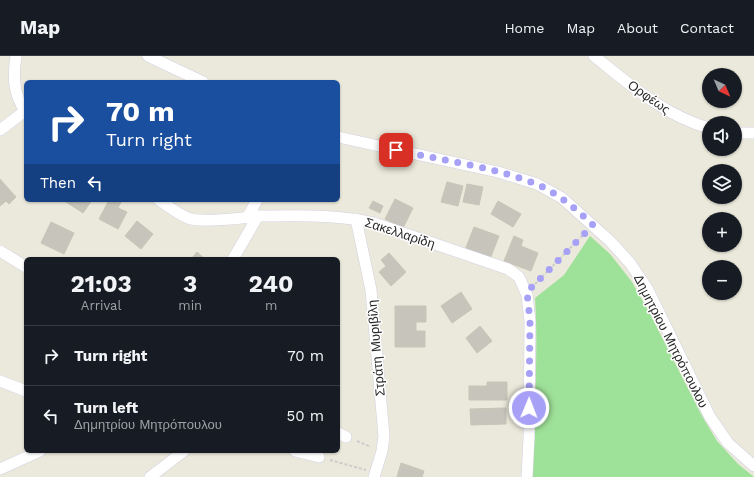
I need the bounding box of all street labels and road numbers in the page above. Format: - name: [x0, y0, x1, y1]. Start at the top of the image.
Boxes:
- street label: Ορφέως: [625, 77, 673, 117]
- street label: Σακελλαρίδη: [363, 215, 437, 251]
- street label: Δημητρίου Μητρόπουλου: [631, 272, 711, 410]
- street label: Στράτη Μυριβίλη: [364, 299, 388, 397]

